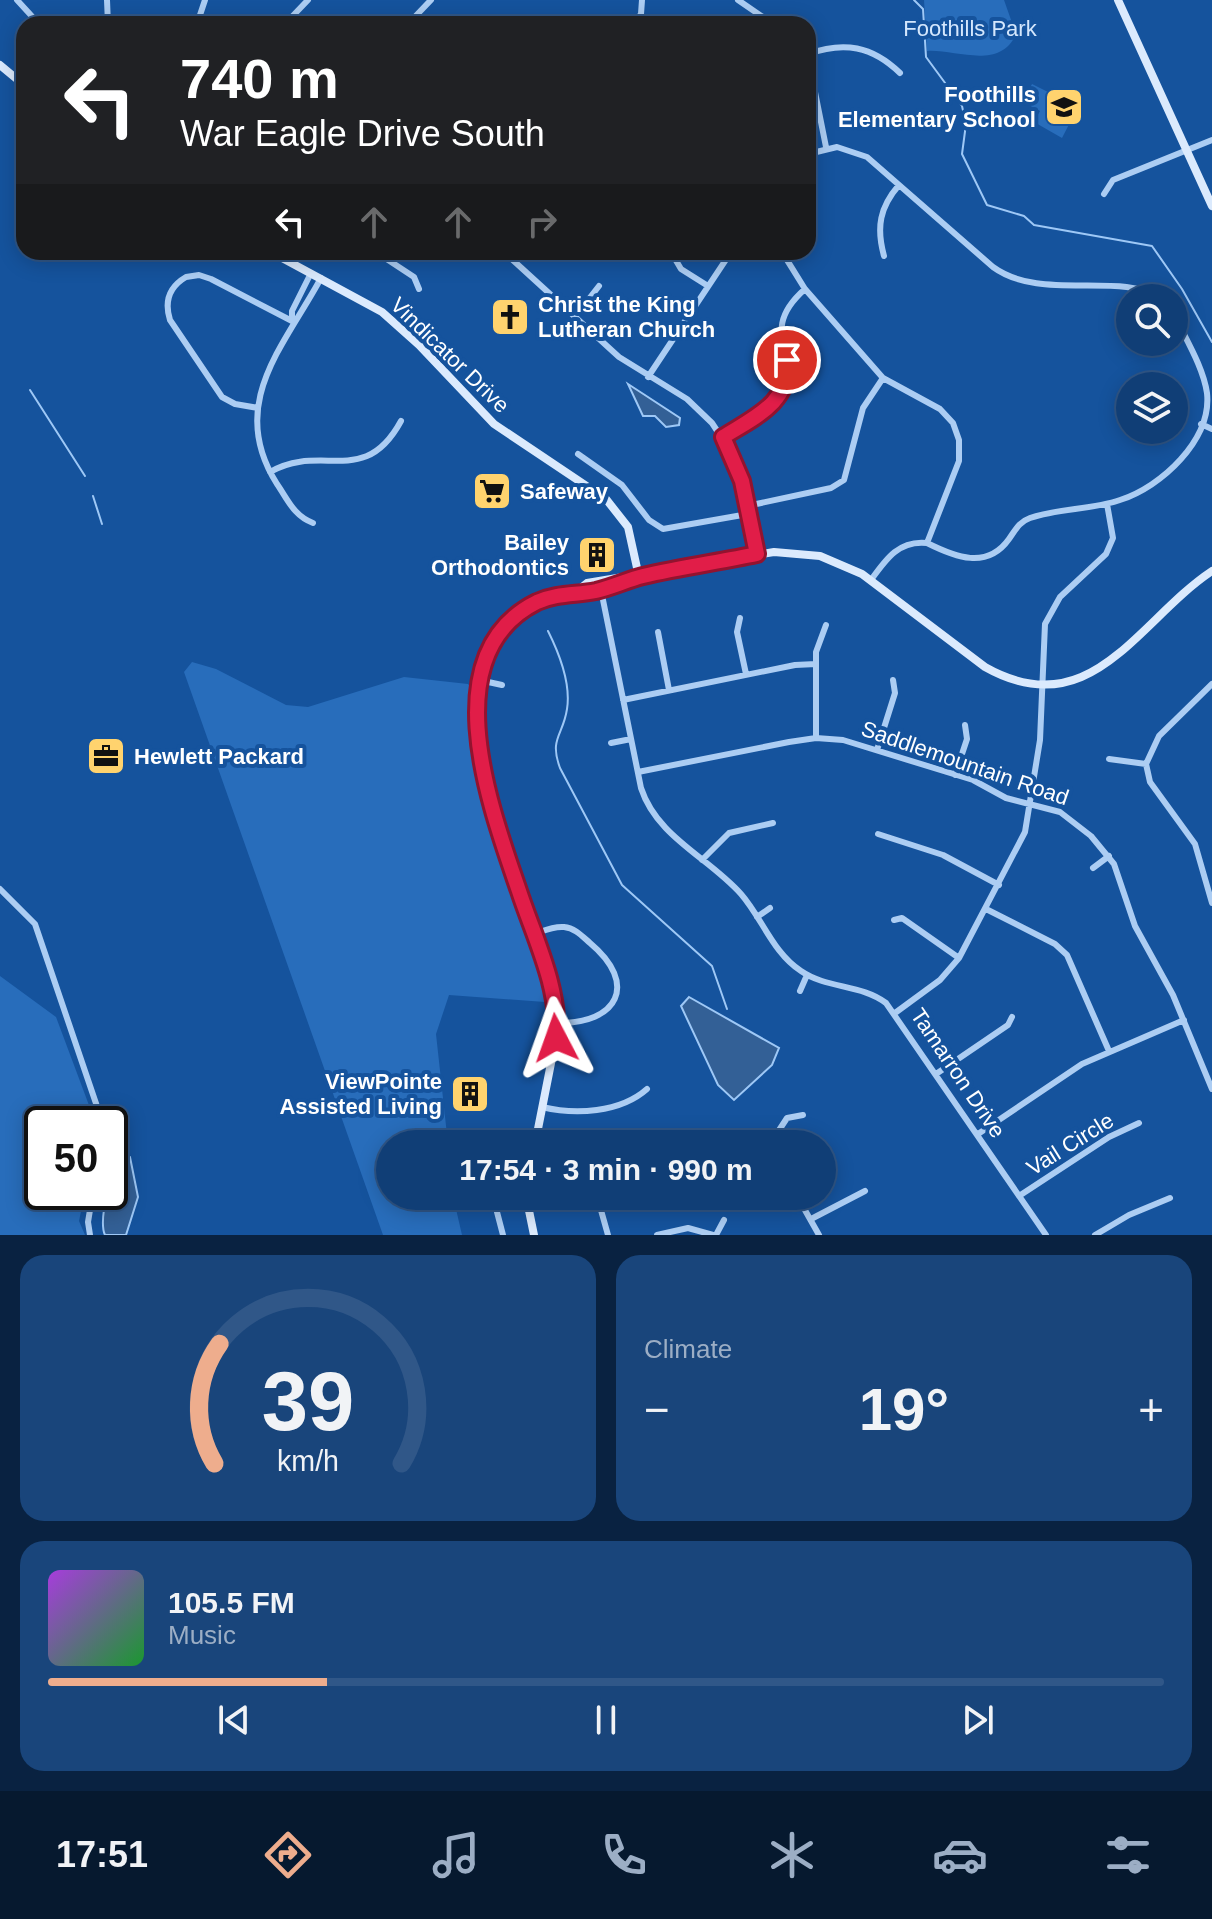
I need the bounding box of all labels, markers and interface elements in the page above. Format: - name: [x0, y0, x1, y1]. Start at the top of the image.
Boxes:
- park label: Foothills Park: [903, 16, 1038, 41]
- text: 740 m: [180, 47, 339, 110]
- icon: left: [48, 48, 152, 152]
- place label: Foothills Elementary School: [838, 82, 1036, 132]
- school or university icon: Foothills Elementary School: [1043, 86, 1085, 128]
- text: War Eagle Drive South: [180, 113, 545, 154]
- icon: left: [268, 200, 312, 244]
- icon: ahead: [352, 200, 396, 244]
- icon: ahead: [436, 200, 480, 244]
- icon: right: [520, 200, 564, 244]
- map controls: [1116, 284, 1188, 444]
- button: search: [1116, 284, 1188, 356]
- street label: Vindicator Drive: [386, 292, 514, 418]
- place label: Christ the King Lutheran Church: [538, 292, 715, 342]
- church icon: Christ the King Lutheran Church: [489, 296, 531, 338]
- pin: [753, 326, 821, 394]
- icon: arrive: [765, 338, 809, 382]
- button: layers: [1116, 372, 1188, 444]
- supermarket icon: Safeway: [471, 470, 513, 512]
- place label: Safeway: [520, 479, 609, 504]
- place label: Bailey Orthodontics: [431, 530, 570, 580]
- building icon: Bailey Orthodontics: [576, 534, 618, 576]
- street label: Saddlemountain Road: [858, 716, 1072, 810]
- office icon: Hewlett Packard: [85, 735, 127, 777]
- place label: Hewlett Packard: [134, 744, 304, 769]
- position arrow: [514, 996, 598, 1080]
- street label: Tamarron Drive: [906, 1004, 1010, 1142]
- place label: ViewPointe Assisted Living: [279, 1069, 442, 1119]
- building icon: ViewPointe Assisted Living: [449, 1073, 491, 1115]
- speed limit sign: 50: [24, 1106, 128, 1210]
- street label: Vail Circle: [1022, 1108, 1118, 1180]
- text: 17:54 · 3 min · 990 m: [459, 1153, 753, 1186]
- text: Climate: [644, 1334, 732, 1364]
- text: 39: [262, 1355, 354, 1448]
- text: 19°: [859, 1376, 949, 1443]
- text: −: [644, 1385, 670, 1434]
- text: +: [1138, 1385, 1164, 1434]
- text: km/h: [277, 1445, 339, 1477]
- text: 105.5 FM: [168, 1586, 295, 1619]
- text: Music: [168, 1620, 236, 1650]
- icon: previous: [212, 1698, 256, 1742]
- icon: pause: [584, 1698, 628, 1742]
- icon: next: [956, 1698, 1000, 1742]
- icon: directions: [260, 1827, 316, 1883]
- icon: music: [428, 1827, 484, 1883]
- icon: phone: [596, 1827, 652, 1883]
- icon: climate: [764, 1827, 820, 1883]
- icon: car: [932, 1827, 988, 1883]
- icon: filters: [1100, 1827, 1156, 1883]
- text: 17:51: [56, 1834, 148, 1875]

